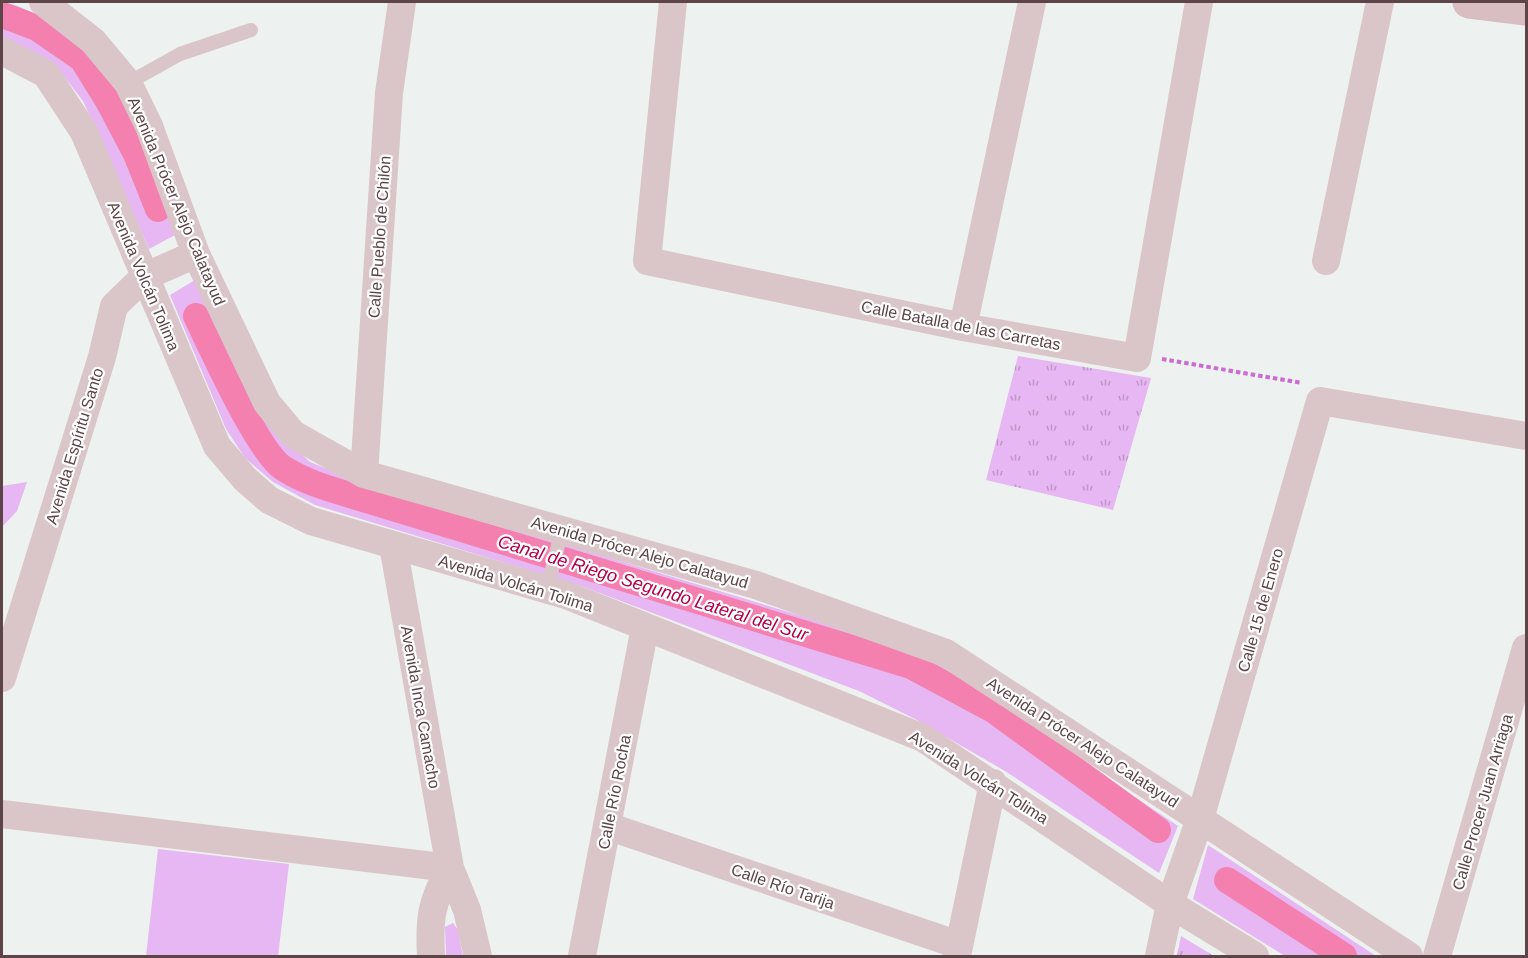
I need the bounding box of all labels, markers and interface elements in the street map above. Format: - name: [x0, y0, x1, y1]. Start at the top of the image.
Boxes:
- street label: Avenida Prócer Alejo Calatayud: [125, 94, 228, 308]
- street label: Calle Pueblo de Chilón: [365, 155, 394, 319]
- street label: Avenida Volcán Tolima: [104, 199, 183, 353]
- street label: Calle Batalla de las Carretas: [860, 298, 1062, 353]
- street label: Avenida Espíritu Santo: [43, 366, 106, 526]
- street label: Avenida Prócer Alejo Calatayud: [530, 513, 750, 592]
- water label: Canal de Riego Segundo Lateral del Sur: [496, 531, 811, 645]
- street label: Calle 15 de Enero: [1235, 546, 1286, 674]
- street label: Avenida Volcán Tolima: [437, 552, 595, 615]
- street label: Avenida Inca Camacho: [398, 624, 443, 790]
- street label: Avenida Prócer Alejo Calatayud: [984, 674, 1182, 811]
- street label: Calle Procer Juan Arriaga: [1449, 712, 1516, 892]
- street label: Avenida Volcán Tolima: [906, 728, 1051, 827]
- street label: Calle Río Rocha: [595, 733, 634, 851]
- street label: Calle Río Tarija: [729, 861, 837, 912]

